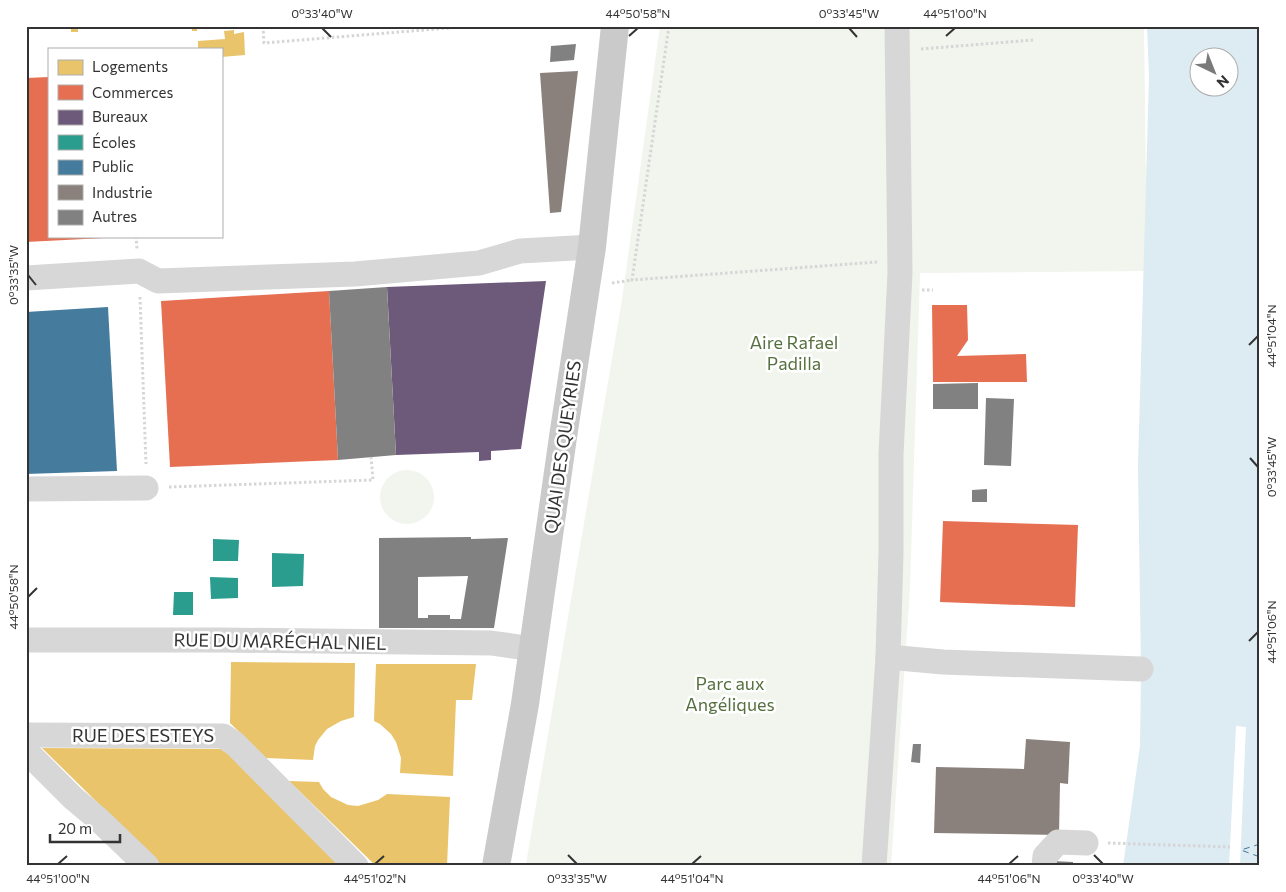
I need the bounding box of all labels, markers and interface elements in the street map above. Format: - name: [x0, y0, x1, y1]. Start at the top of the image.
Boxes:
- text: 0°33'40"W: [291, 6, 353, 20]
- text: 44°50'58"N: [606, 6, 670, 20]
- text: 0°33'45"W: [819, 6, 879, 20]
- text: 44°51'00"N: [923, 6, 987, 20]
- legend: [48, 48, 222, 238]
- north arrow: [1188, 48, 1238, 98]
- text: Logements: [92, 57, 168, 75]
- text: N: [1214, 72, 1233, 92]
- text: Commerces: [92, 83, 173, 101]
- text: Bureaux: [92, 107, 148, 125]
- text: Écoles: [92, 132, 136, 151]
- text: Public: [92, 157, 134, 175]
- text: Industrie: [92, 183, 153, 201]
- text: Autres: [92, 207, 137, 225]
- text: 0°33'35"W: [6, 245, 20, 305]
- text: 44°51'04"N: [1264, 304, 1278, 368]
- park label: Aire Rafael Padilla: [750, 331, 838, 374]
- street label: QUAI DES QUEYRIES: [539, 359, 585, 535]
- text: 0°33'45"W: [1264, 437, 1278, 497]
- text: 44°50'58"N: [6, 565, 20, 629]
- text: 44°51'06"N: [1264, 600, 1278, 664]
- street label: RUE DU MARÉCHAL NIEL: [173, 628, 387, 654]
- park label: Parc aux Angéliques: [685, 672, 775, 715]
- street label: RUE DES ESTEYS: [72, 724, 214, 746]
- scale bar: [50, 812, 120, 844]
- text: 20 m: [58, 819, 92, 837]
- text: 44°51'00"N: [26, 871, 90, 885]
- text: 44°51'02"N: [344, 871, 406, 885]
- text: 0°33'35"W: [547, 871, 607, 885]
- text: 44°51'04"N: [660, 871, 724, 885]
- text: 44°51'06"N: [977, 871, 1041, 885]
- text: 0°33'40"W: [1072, 871, 1134, 885]

